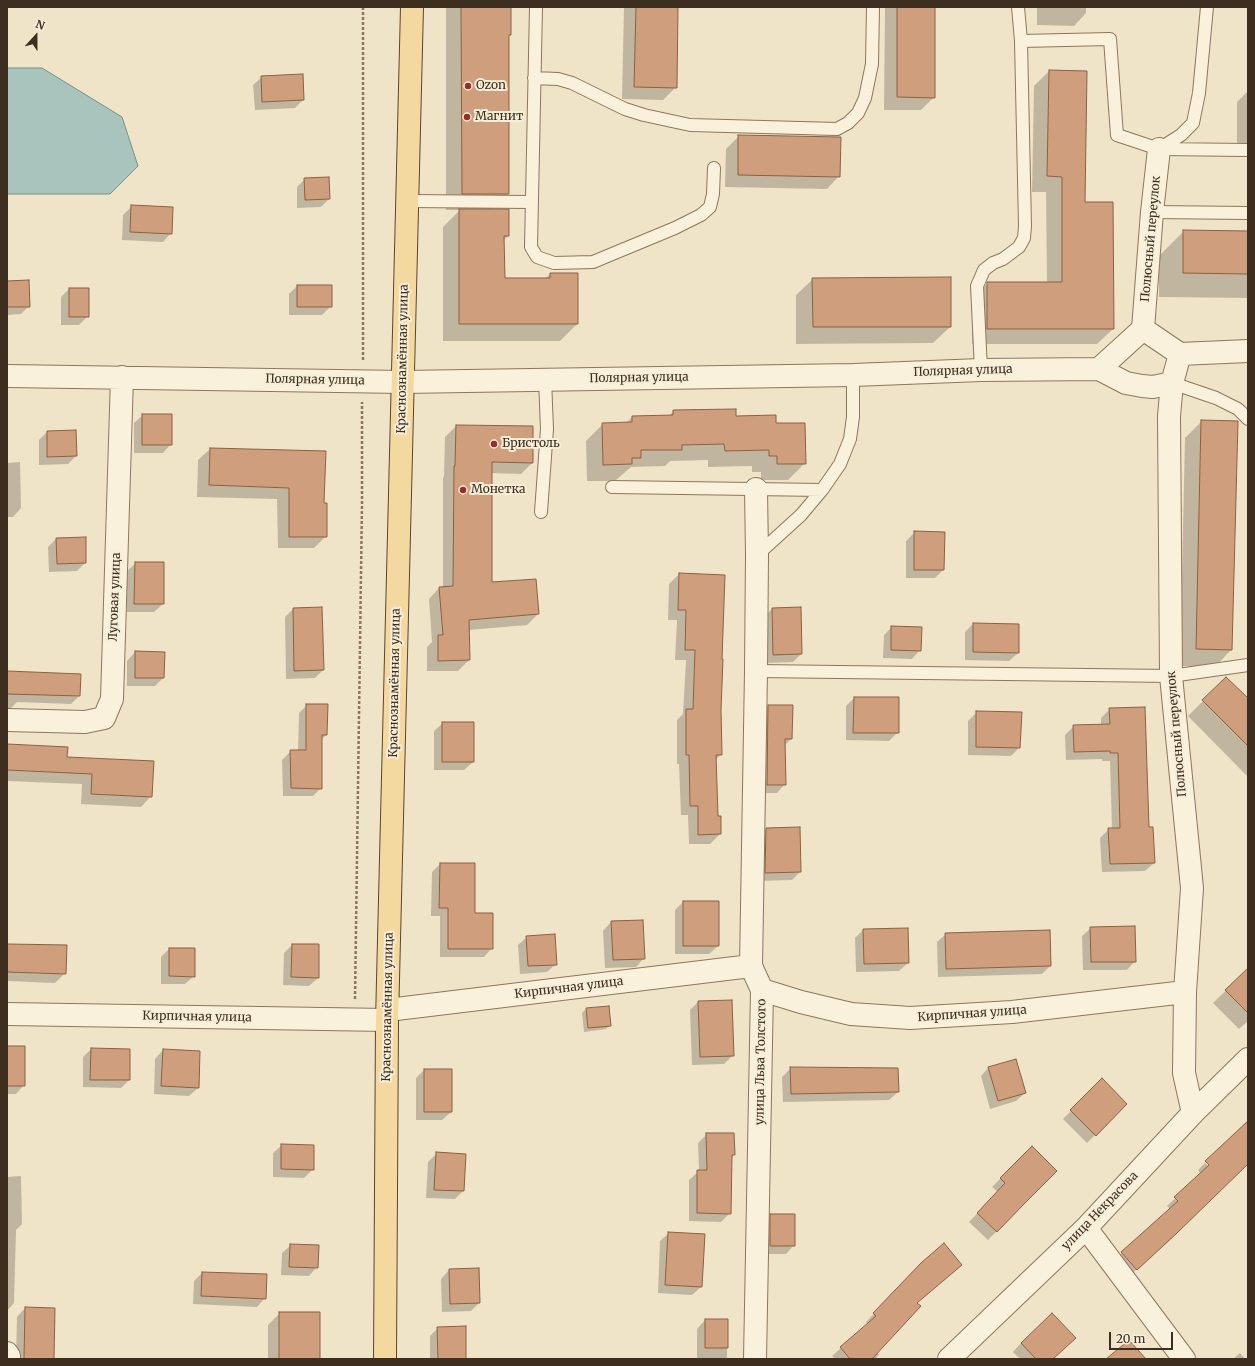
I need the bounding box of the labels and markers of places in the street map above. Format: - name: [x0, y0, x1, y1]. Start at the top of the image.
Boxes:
- place label: Ozon: [476, 79, 506, 93]
- marker: Ozon: [463, 81, 473, 91]
- place label: Магнит: [475, 110, 523, 124]
- marker: Магнит: [462, 112, 472, 122]
- place label: Бристоль: [502, 437, 560, 451]
- marker: Бристоль: [489, 439, 499, 449]
- place label: Монетка: [471, 483, 525, 497]
- marker: Монетка: [458, 485, 468, 495]

